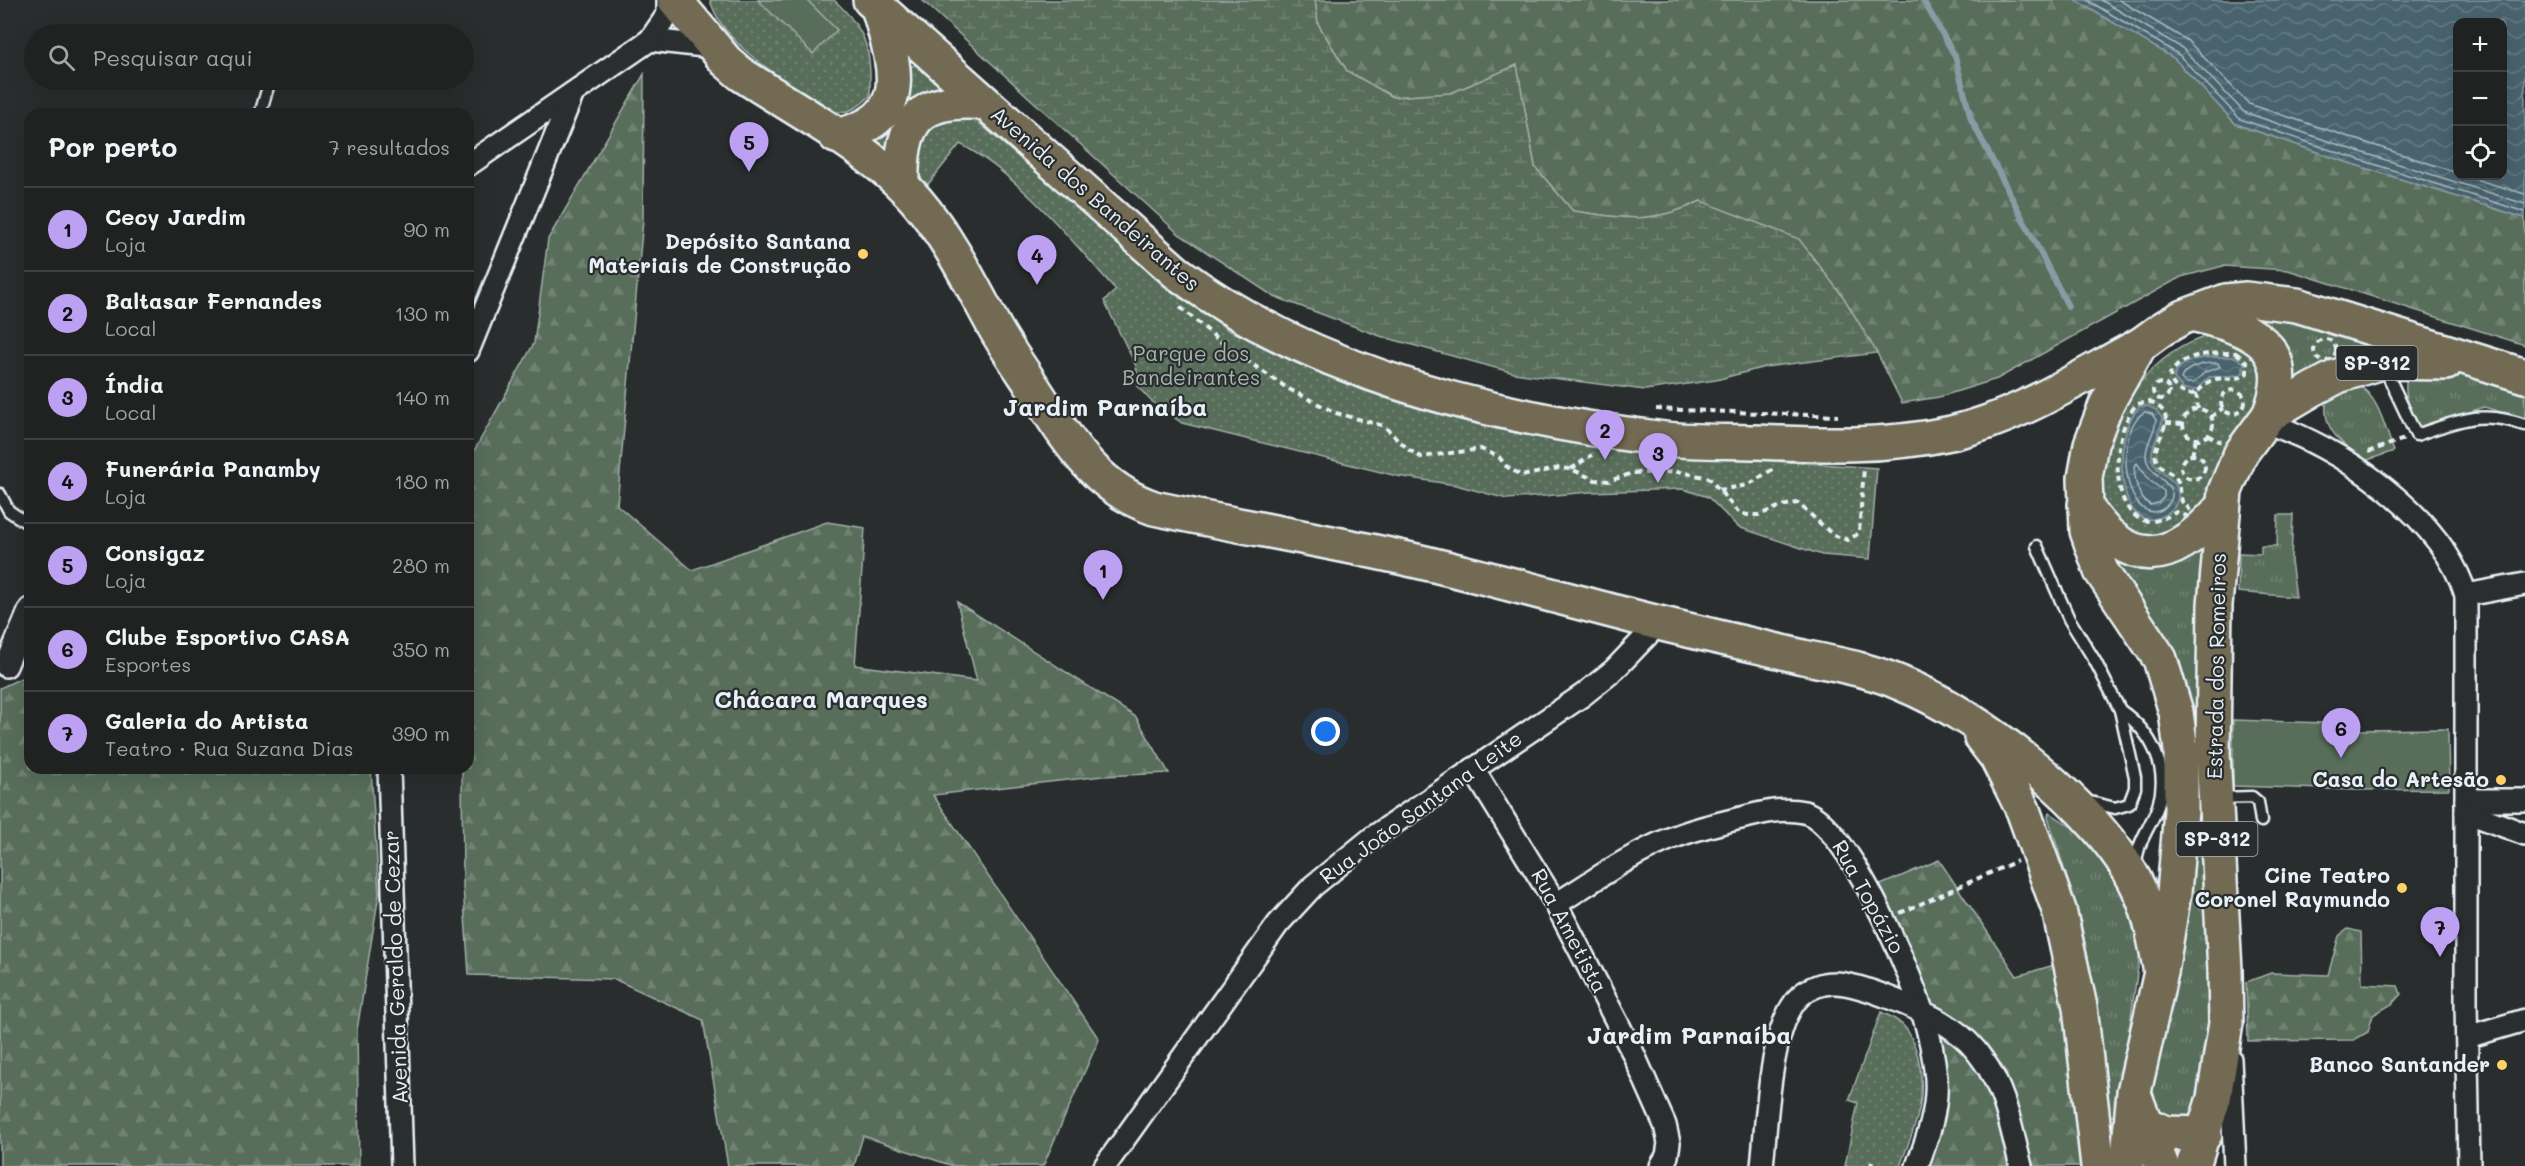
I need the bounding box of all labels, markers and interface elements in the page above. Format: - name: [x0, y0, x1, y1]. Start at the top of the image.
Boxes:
- map controls: [2453, 18, 2507, 180]
- button: +: [2453, 18, 2507, 72]
- search box: [24, 24, 474, 90]
- icon: search: [45, 41, 78, 74]
- text: Pesquisar aqui: [93, 43, 253, 72]
- button: −: [2453, 72, 2507, 126]
- street label: Avenida dos Bandeirantes: [986, 100, 1206, 296]
- pin: 5: [730, 122, 768, 172]
- button: locate: [2453, 126, 2507, 180]
- text: Por perto: [48, 130, 177, 164]
- text: 7 resultados: [329, 134, 450, 160]
- text: Cecy Jardim: [105, 202, 246, 231]
- text: 1: [63, 216, 72, 242]
- text: 90 m: [404, 216, 450, 242]
- place label: Depósito Santana Materiais de Construção: [588, 227, 851, 278]
- text: Loja: [105, 231, 147, 257]
- pin: 4: [1018, 236, 1056, 285]
- marker: Depósito Santana Materiais de Construção: [856, 247, 870, 261]
- text: Baltasar Fernandes: [105, 286, 322, 315]
- text: 2: [62, 300, 73, 326]
- text: 130 m: [395, 300, 450, 326]
- text: Local: [105, 315, 157, 341]
- park label: Parque dos Bandeirantes: [1122, 339, 1260, 390]
- road number: SP-312: [2336, 346, 2418, 380]
- text: Índia: [105, 370, 164, 399]
- text: 3: [62, 384, 74, 410]
- text: 140 m: [395, 384, 450, 410]
- district label: Jardim Parnaíba: [1003, 391, 1207, 422]
- text: Local: [105, 399, 157, 425]
- pin: 2: [1586, 410, 1624, 460]
- pin: 3: [1638, 434, 1678, 483]
- text: Funerária Panamby: [105, 454, 321, 483]
- text: 4: [61, 468, 74, 494]
- text: 180 m: [394, 468, 450, 494]
- text: Loja: [105, 483, 147, 509]
- text: Consigaz: [105, 538, 205, 567]
- pin: 1: [1084, 550, 1122, 600]
- text: 5: [62, 552, 73, 578]
- text: 280 m: [392, 552, 450, 578]
- street label: Estrada dos Romeiros: [2200, 553, 2231, 779]
- text: Loja: [105, 567, 147, 593]
- text: Clube Esportivo CASA: [105, 622, 350, 651]
- text: 6: [61, 636, 74, 662]
- text: 350 m: [392, 636, 450, 662]
- text: Esportes: [105, 651, 191, 677]
- district label: Chácara Marques: [714, 683, 928, 714]
- text: Galeria do Artista: [105, 706, 308, 735]
- pin: 6: [2322, 708, 2360, 758]
- your location: [1311, 717, 1340, 746]
- text: 7: [62, 720, 73, 746]
- text: 390 m: [392, 720, 450, 746]
- street label: Rua João Santana Leite: [1313, 724, 1527, 889]
- text: Teatro · Rua Suzana Dias: [105, 735, 354, 761]
- place label: Casa do Artesão: [2312, 765, 2489, 792]
- marker: Casa do Artesão: [2494, 773, 2508, 787]
- road number: SP-312: [2176, 822, 2258, 856]
- street label: Avenida Geraldo de Cezar: [376, 830, 413, 1104]
- street label: Rua Topázio: [1827, 835, 1912, 958]
- place label: Cine Teatro Coronel Raymundo: [2195, 861, 2390, 913]
- street label: Rua Ametista: [1526, 863, 1614, 997]
- marker: Cine Teatro Coronel Raymundo: [2395, 881, 2409, 895]
- pin: 7: [2420, 908, 2460, 957]
- district label: Jardim Parnaíba: [1587, 1019, 1791, 1050]
- place label: Banco Santander: [2309, 1050, 2490, 1077]
- marker: Banco Santander: [2495, 1058, 2509, 1072]

